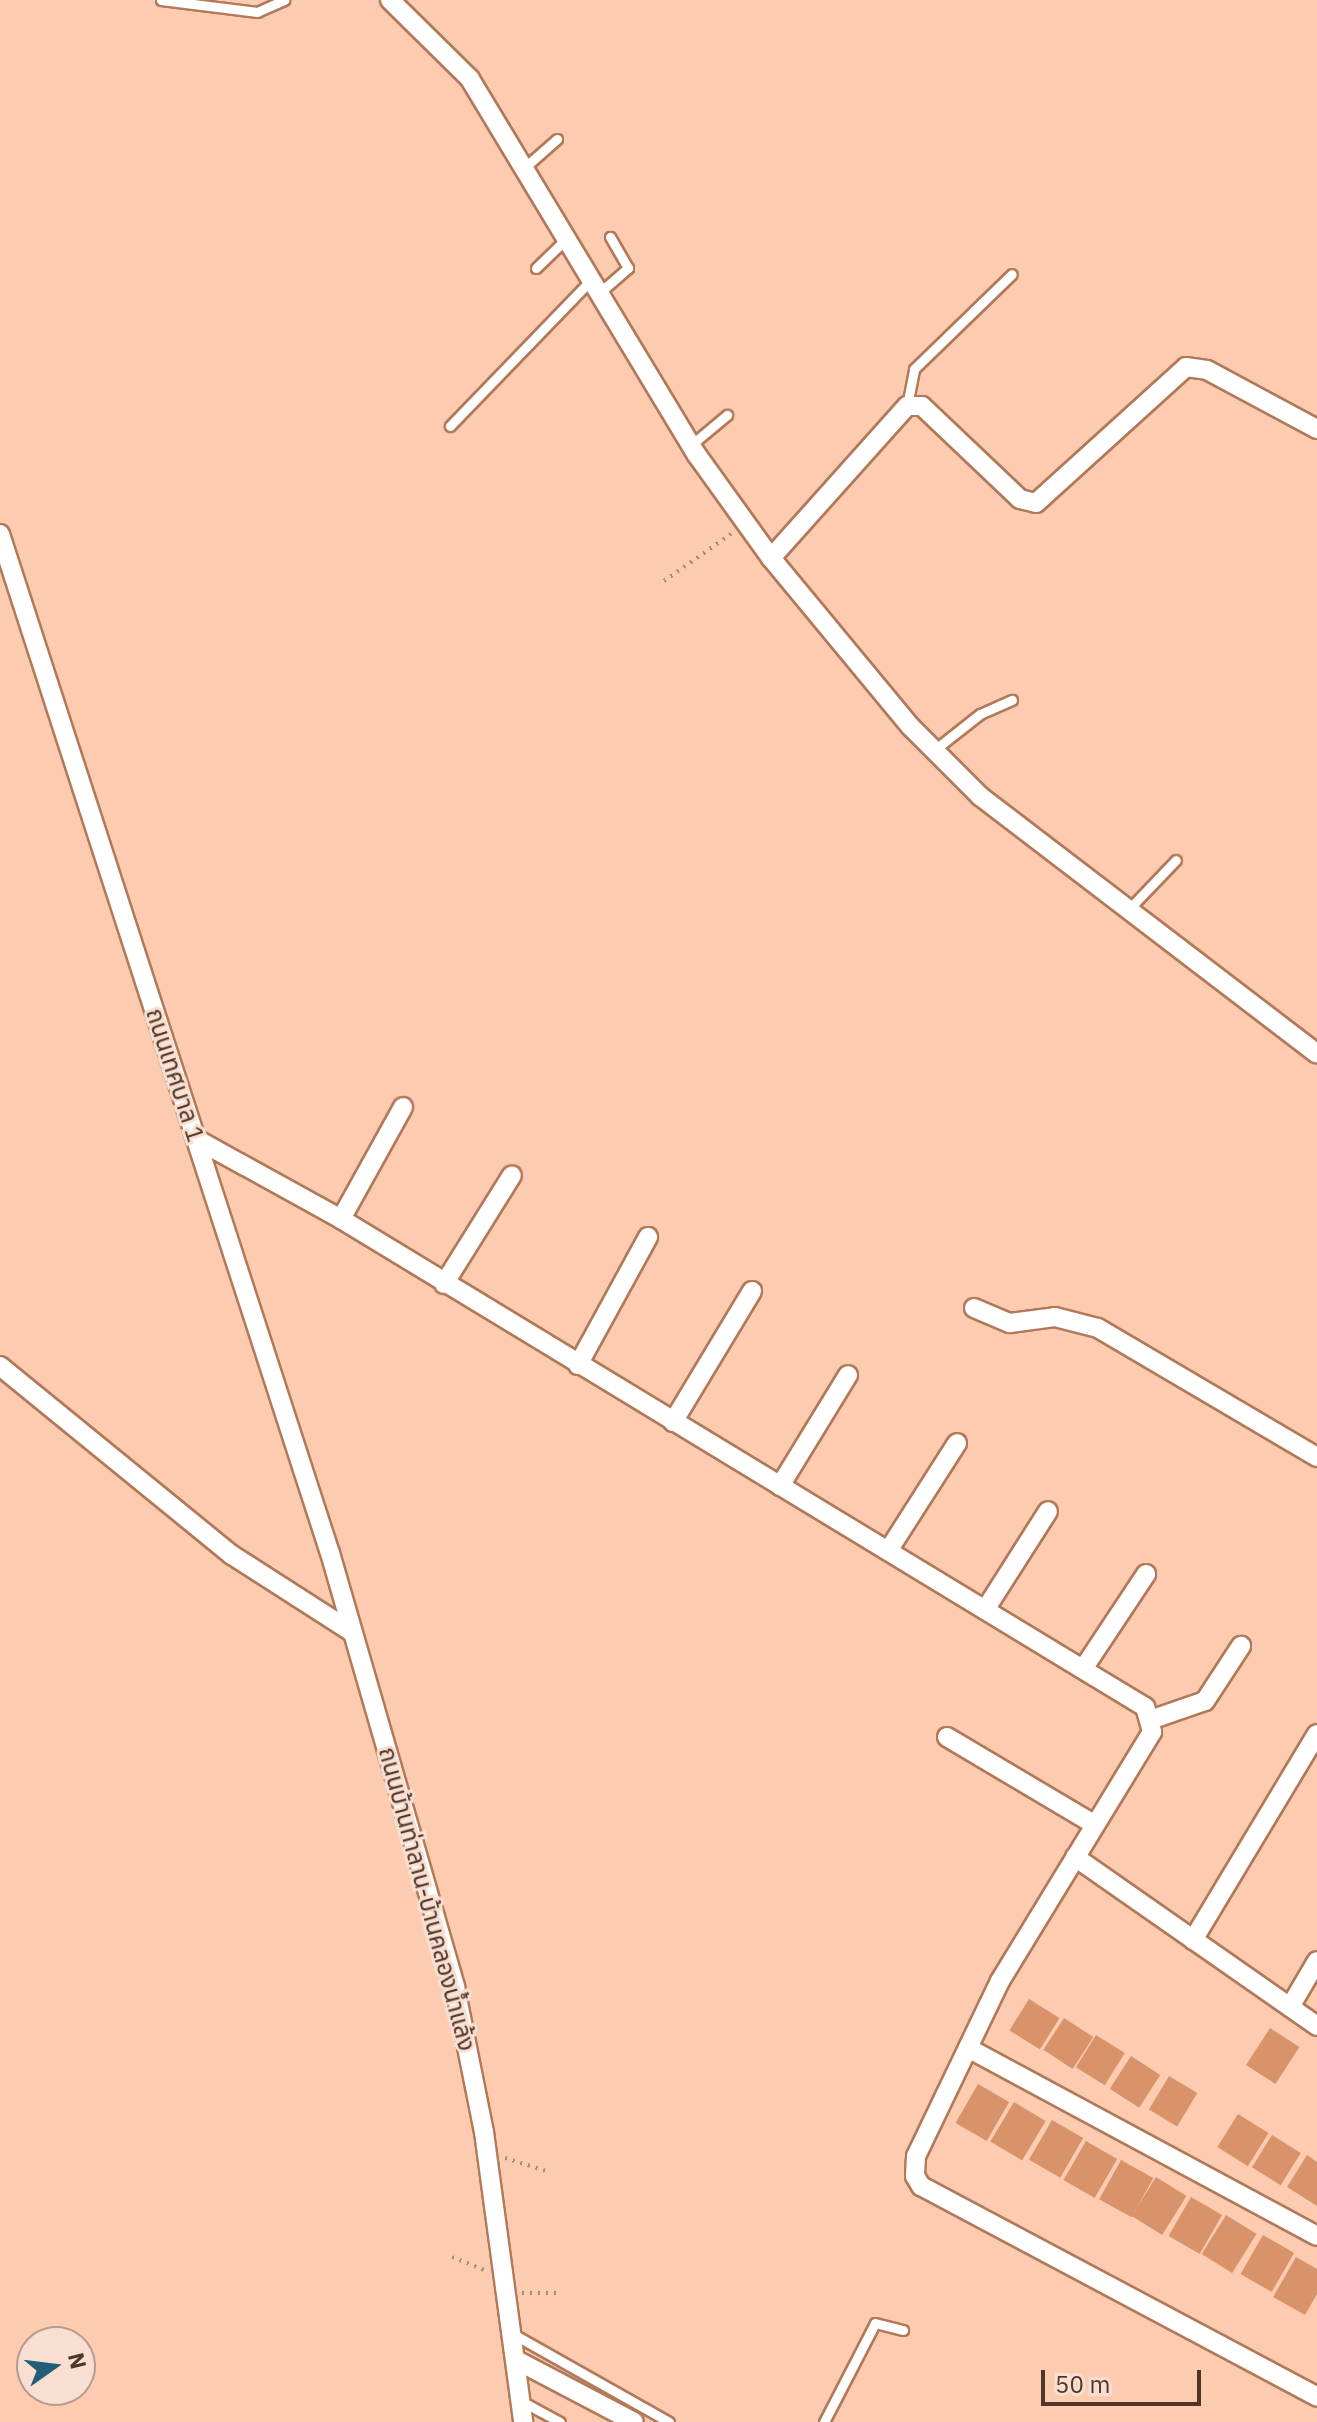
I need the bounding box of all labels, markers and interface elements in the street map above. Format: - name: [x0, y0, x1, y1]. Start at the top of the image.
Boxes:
- street label: ถนนเทศบาล 1: [140, 1005, 210, 1145]
- street label: ถนนบ้านท่าลาน-บ้านคลองน้ำแล้ง: [373, 1744, 481, 2054]
- north arrow: [16, 2326, 96, 2406]
- text: N: [62, 2349, 94, 2372]
- scale bar: [1045, 2354, 1205, 2404]
- text: 50 m: [1055, 2368, 1110, 2400]

